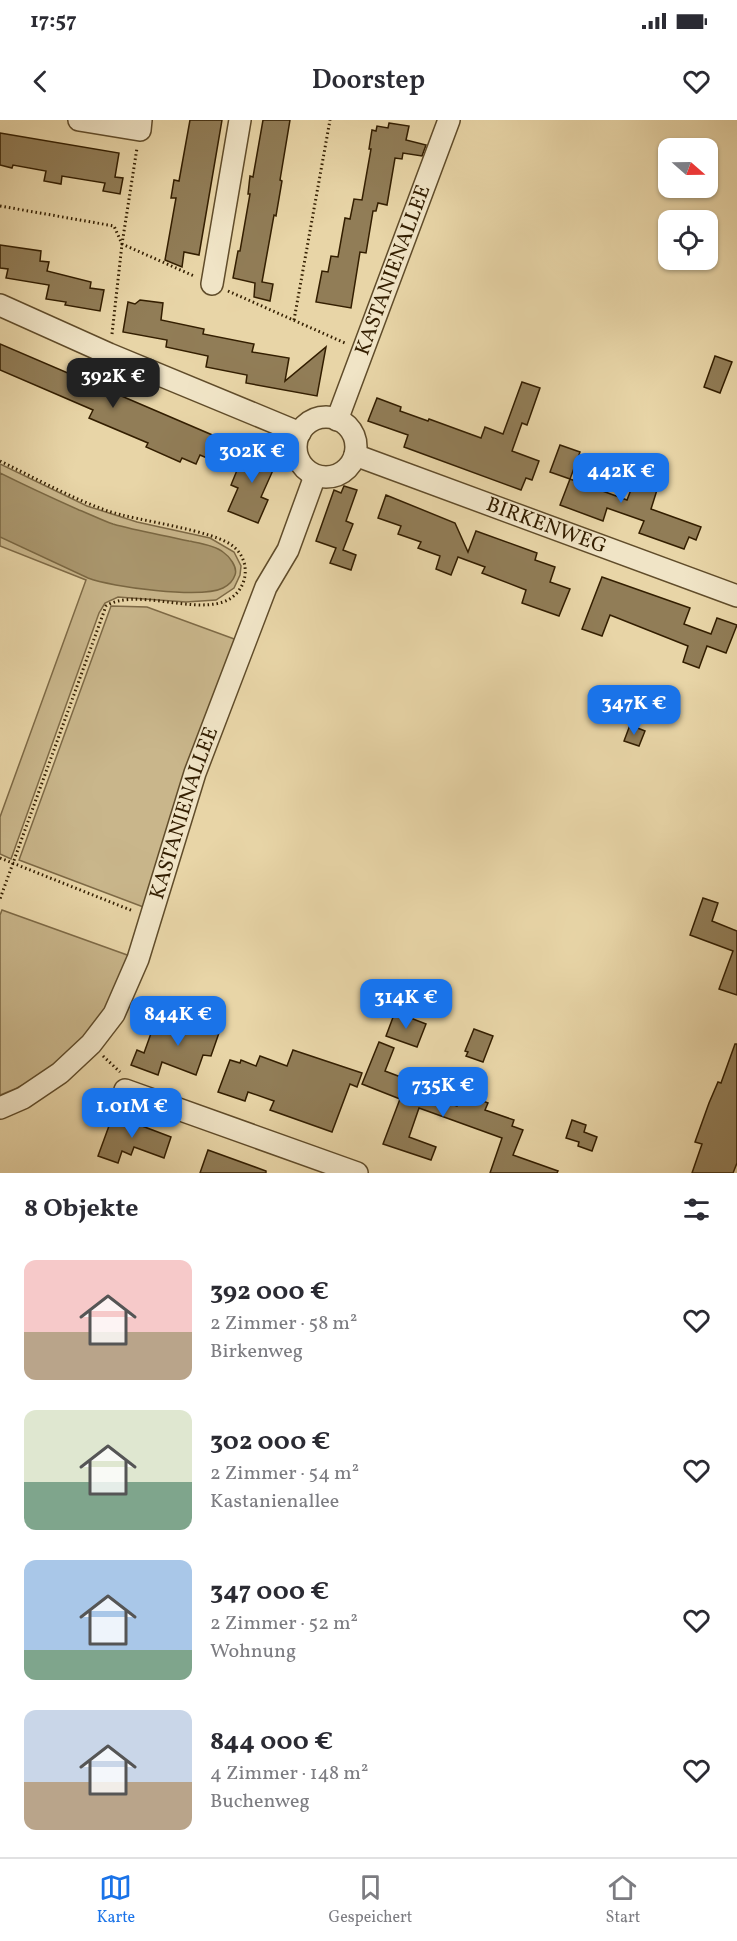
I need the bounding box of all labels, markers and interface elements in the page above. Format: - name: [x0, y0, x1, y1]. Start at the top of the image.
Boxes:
- text: 17:57: [30, 6, 77, 37]
- text: Doorstep: [312, 62, 425, 100]
- icon: back: [24, 65, 57, 98]
- icon: heart: [680, 65, 713, 98]
- north arrow: [658, 138, 718, 198]
- map controls: [658, 138, 718, 270]
- street label: KASTANIENALLEE: [348, 181, 438, 359]
- button: locate: [658, 210, 718, 270]
- pin: 392K €: [64, 358, 162, 409]
- text: 392K €: [81, 363, 145, 391]
- pin: 302K €: [203, 433, 301, 484]
- text: 302K €: [219, 438, 285, 466]
- pin: 442K €: [572, 453, 670, 504]
- text: 442K €: [587, 458, 655, 486]
- street label: BIRKENWEG: [482, 490, 611, 561]
- pin: 347K €: [585, 685, 683, 736]
- text: 347K €: [602, 690, 666, 718]
- street label: KASTANIENALLEE: [143, 723, 226, 903]
- pin: 314K €: [357, 979, 455, 1030]
- text: 314K €: [374, 984, 438, 1012]
- pin: 844K €: [129, 996, 227, 1047]
- text: 844K €: [144, 1001, 212, 1029]
- pin: 735K €: [394, 1067, 492, 1118]
- text: 735K €: [412, 1072, 474, 1100]
- pin: 1.01M €: [77, 1088, 187, 1139]
- text: 1.01M €: [96, 1093, 168, 1121]
- text: 8 Objekte: [24, 1191, 138, 1227]
- icon: filters: [680, 1193, 713, 1226]
- text: 392 000 €: [210, 1274, 329, 1310]
- icon: home: [72, 1284, 144, 1356]
- icon: heart: [680, 1304, 713, 1337]
- text: 2 Zimmer · 58 m²: [210, 1310, 357, 1338]
- text: Birkenweg: [210, 1338, 303, 1366]
- text: 302 000 €: [210, 1424, 331, 1460]
- icon: home: [72, 1434, 144, 1506]
- icon: heart: [680, 1454, 713, 1487]
- text: 2 Zimmer · 54 m²: [210, 1460, 359, 1488]
- text: Kastanienallee: [210, 1488, 339, 1516]
- text: 347 000 €: [210, 1574, 329, 1610]
- icon: home: [72, 1584, 144, 1656]
- icon: heart: [680, 1604, 713, 1637]
- text: 2 Zimmer · 52 m²: [210, 1610, 358, 1638]
- text: Wohnung: [210, 1638, 296, 1666]
- text: 844 000 €: [210, 1724, 333, 1760]
- icon: home: [72, 1734, 144, 1806]
- icon: heart: [680, 1754, 713, 1787]
- text: 4 Zimmer · 148 m²: [210, 1760, 368, 1788]
- text: Buchenweg: [210, 1788, 310, 1816]
- tab: Karte: [97, 1871, 135, 1929]
- tab: Gespeichert: [328, 1871, 412, 1929]
- tab: Start: [606, 1871, 640, 1929]

